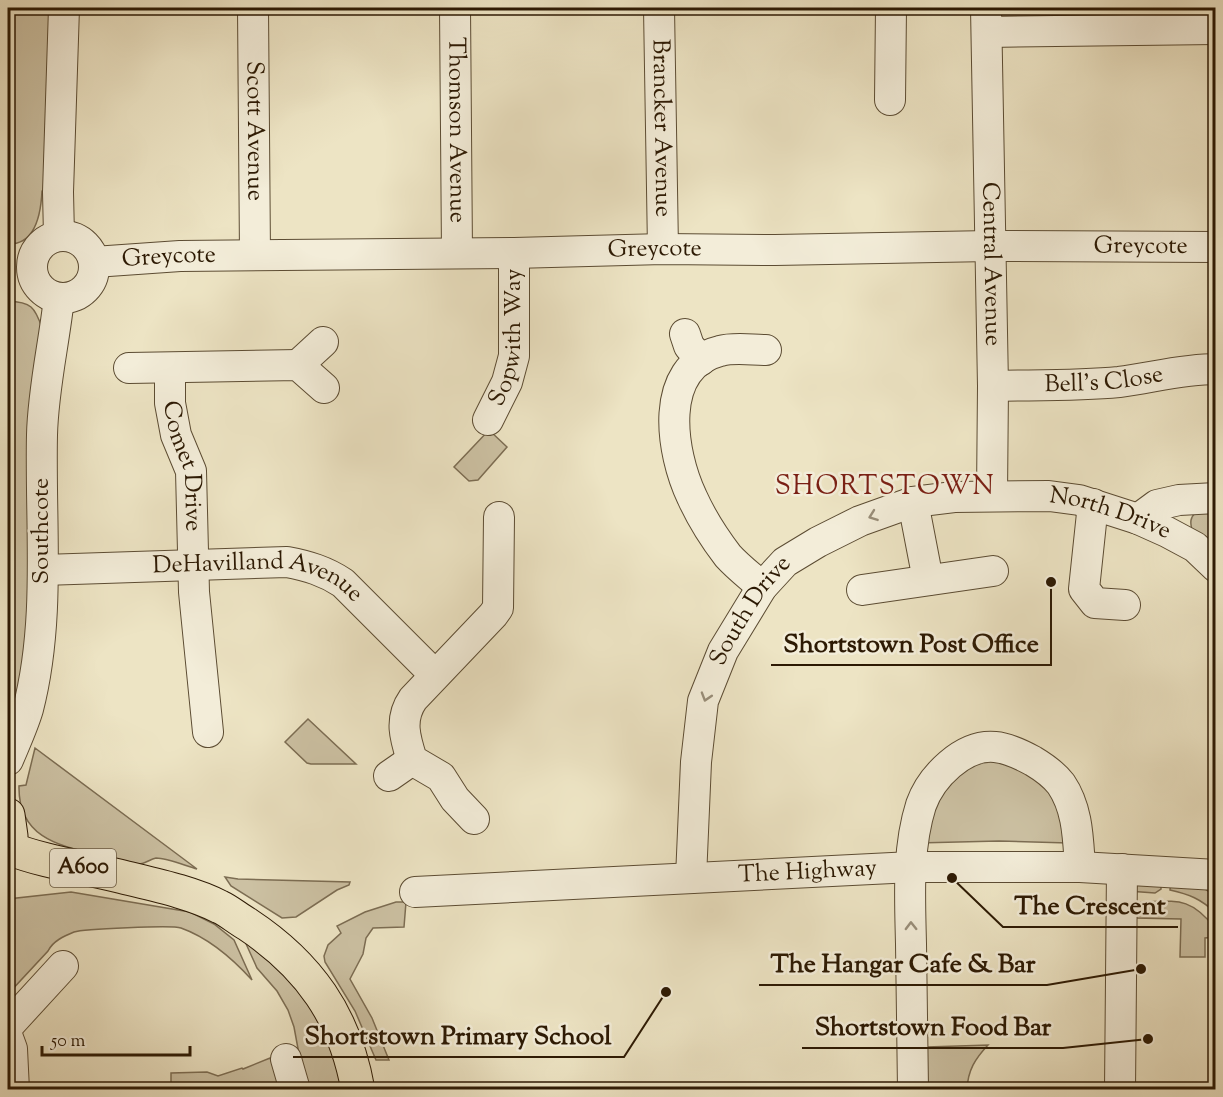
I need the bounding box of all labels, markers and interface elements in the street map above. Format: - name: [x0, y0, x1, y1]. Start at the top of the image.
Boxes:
- street label: Thomson Avenue: [438, 37, 474, 223]
- street label: Brancker Avenue: [643, 39, 679, 217]
- street label: Scott Avenue: [236, 61, 272, 201]
- street label: Central Avenue: [972, 182, 1009, 346]
- street label: Greycote: [1093, 229, 1188, 264]
- street label: Greycote: [607, 232, 702, 267]
- street label: Greycote: [121, 239, 216, 277]
- street label: Sopwith Way: [480, 268, 532, 412]
- street label: Bell's Close: [1044, 358, 1166, 402]
- street label: Comet Drive: [153, 398, 209, 532]
- district label: SHORTSTOWN: [775, 468, 995, 507]
- street label: Southcote: [25, 478, 59, 584]
- street label: North Drive: [1047, 479, 1176, 549]
- one-way arrow: [868, 509, 879, 522]
- street label: DeHavilland Avenue: [152, 545, 371, 611]
- street label: South Drive: [702, 548, 800, 671]
- callout: Shortstown Post Office: [771, 621, 1051, 665]
- text: Shortstown Post Office: [783, 627, 1039, 664]
- one-way arrow: [700, 691, 713, 702]
- road number: A600: [50, 849, 116, 887]
- street label: The Highway: [737, 852, 878, 893]
- callout: The Crescent: [1003, 883, 1178, 927]
- text: The Crescent: [1014, 889, 1166, 926]
- one-way arrow: [904, 922, 917, 931]
- callout: The Hangar Cafe & Bar: [759, 941, 1047, 985]
- text: The Hangar Cafe & Bar: [771, 947, 1036, 984]
- callout: Shortstown Food Bar: [802, 1004, 1063, 1048]
- text: Shortstown Food Bar: [815, 1010, 1052, 1047]
- callout: Shortstown Primary School: [293, 1013, 624, 1057]
- scale bar: [42, 1019, 190, 1057]
- text: Shortstown Primary School: [305, 1019, 612, 1056]
- text: 50 m: [50, 1029, 86, 1055]

